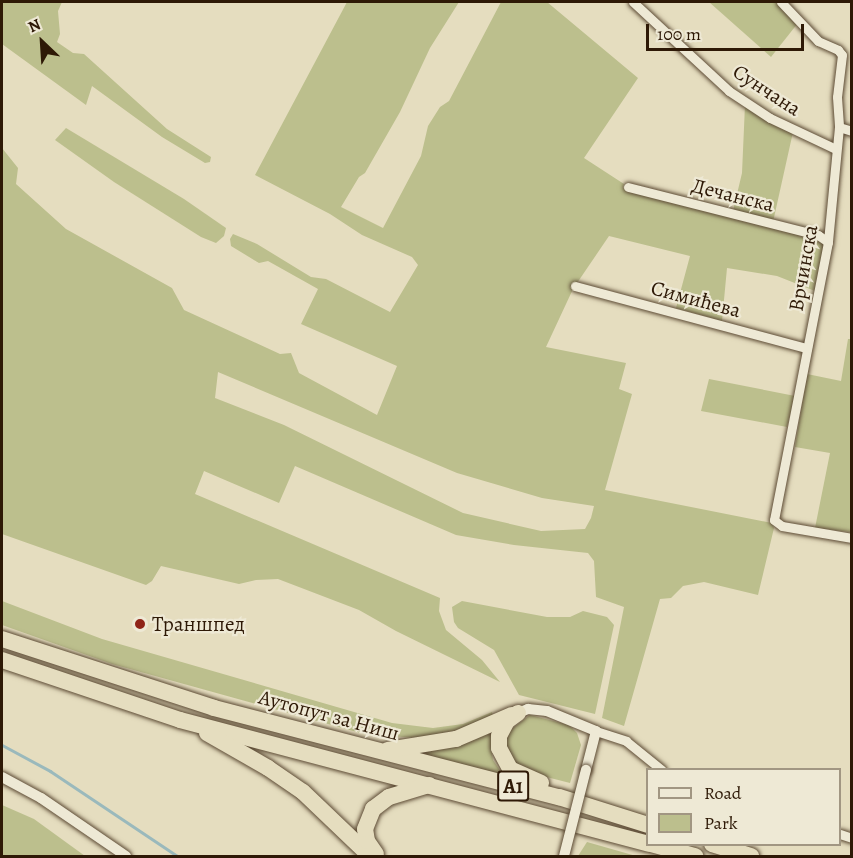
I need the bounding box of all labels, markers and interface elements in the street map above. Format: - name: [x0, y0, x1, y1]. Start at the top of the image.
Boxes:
- north arrow: [12, 12, 72, 72]
- scale bar: [649, 12, 806, 50]
- text: N: [24, 13, 44, 38]
- text: 100 m: [657, 22, 701, 46]
- street label: Сунчана: [728, 59, 806, 121]
- street label: Дечанска: [689, 173, 777, 217]
- street label: Врчинска: [783, 223, 823, 313]
- street label: Симићева: [648, 275, 744, 323]
- place label: Траншпед: [152, 611, 245, 637]
- marker: Траншпед: [133, 617, 147, 631]
- street label: Аутопут за Ниш: [256, 684, 402, 746]
- legend: [646, 768, 841, 846]
- road number: A1: [496, 769, 530, 803]
- text: Road: [704, 781, 741, 805]
- text: Park: [704, 811, 738, 835]

